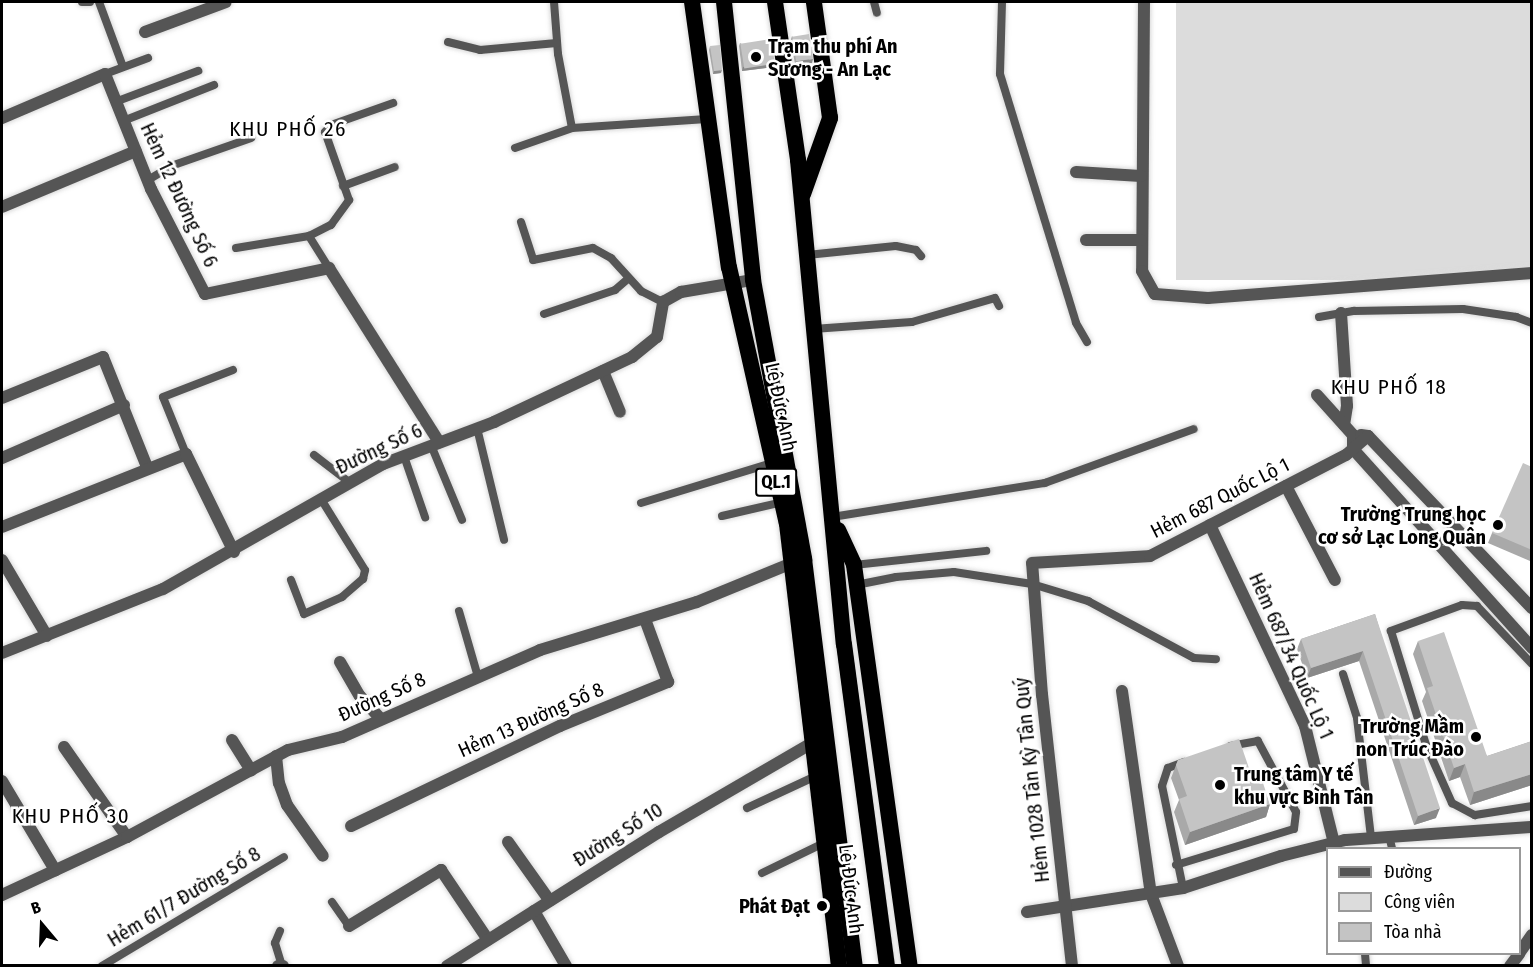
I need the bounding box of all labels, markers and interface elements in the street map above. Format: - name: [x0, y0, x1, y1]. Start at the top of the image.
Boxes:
- place label: Trạm thu phí An Sương - An Lạc: [768, 34, 897, 81]
- marker: Trạm thu phí An Sương - An Lạc: [749, 50, 763, 64]
- district label: KHU PHỐ 26: [229, 116, 347, 142]
- street label: Hẻm 12 Đường Số 6: [135, 119, 223, 271]
- street label: Lê Đức Anh: [760, 360, 802, 454]
- district label: KHU PHỐ 18: [1331, 374, 1447, 400]
- street label: Đường Số 6: [332, 418, 426, 480]
- street label: Hẻm 687 Quốc Lộ 1: [1146, 453, 1294, 543]
- road number: QL.1: [755, 467, 797, 497]
- place label: Trường Trung học cơ sở Lạc Long Quân: [1318, 502, 1486, 549]
- marker: Trường Trung học cơ sở Lạc Long Quân: [1491, 518, 1505, 532]
- street label: Hẻm 687/34 Quốc Lộ 1: [1244, 569, 1338, 743]
- street label: Đường Số 8: [335, 667, 429, 727]
- street label: Hẻm 1028 Tân Kỳ Tân Quý: [1009, 676, 1055, 884]
- street label: Hẻm 13 Đường Số 8: [455, 677, 607, 763]
- place label: Trường Mầm non Trúc Đào: [1356, 714, 1464, 761]
- marker: Trường Mầm non Trúc Đào: [1469, 730, 1483, 744]
- place label: Trung tâm Y tế khu vực Bình Tân: [1234, 762, 1374, 809]
- marker: Trung tâm Y tế khu vực Bình Tân: [1211, 776, 1229, 794]
- street label: Đường Số 10: [569, 798, 667, 872]
- district label: KHU PHỐ 30: [12, 803, 130, 829]
- street label: Hẻm 61/7 Đường Số 8: [103, 842, 265, 952]
- street label: Lê Đức Anh: [834, 843, 868, 935]
- legend: [1326, 847, 1521, 955]
- text: Đường: [1384, 861, 1432, 883]
- text: Công viên: [1384, 891, 1455, 913]
- place label: Phát Đạt: [739, 894, 810, 918]
- north arrow: [12, 895, 72, 955]
- text: B: [29, 897, 43, 918]
- marker: Phát Đạt: [815, 899, 829, 913]
- text: Tòa nhà: [1384, 921, 1442, 943]

